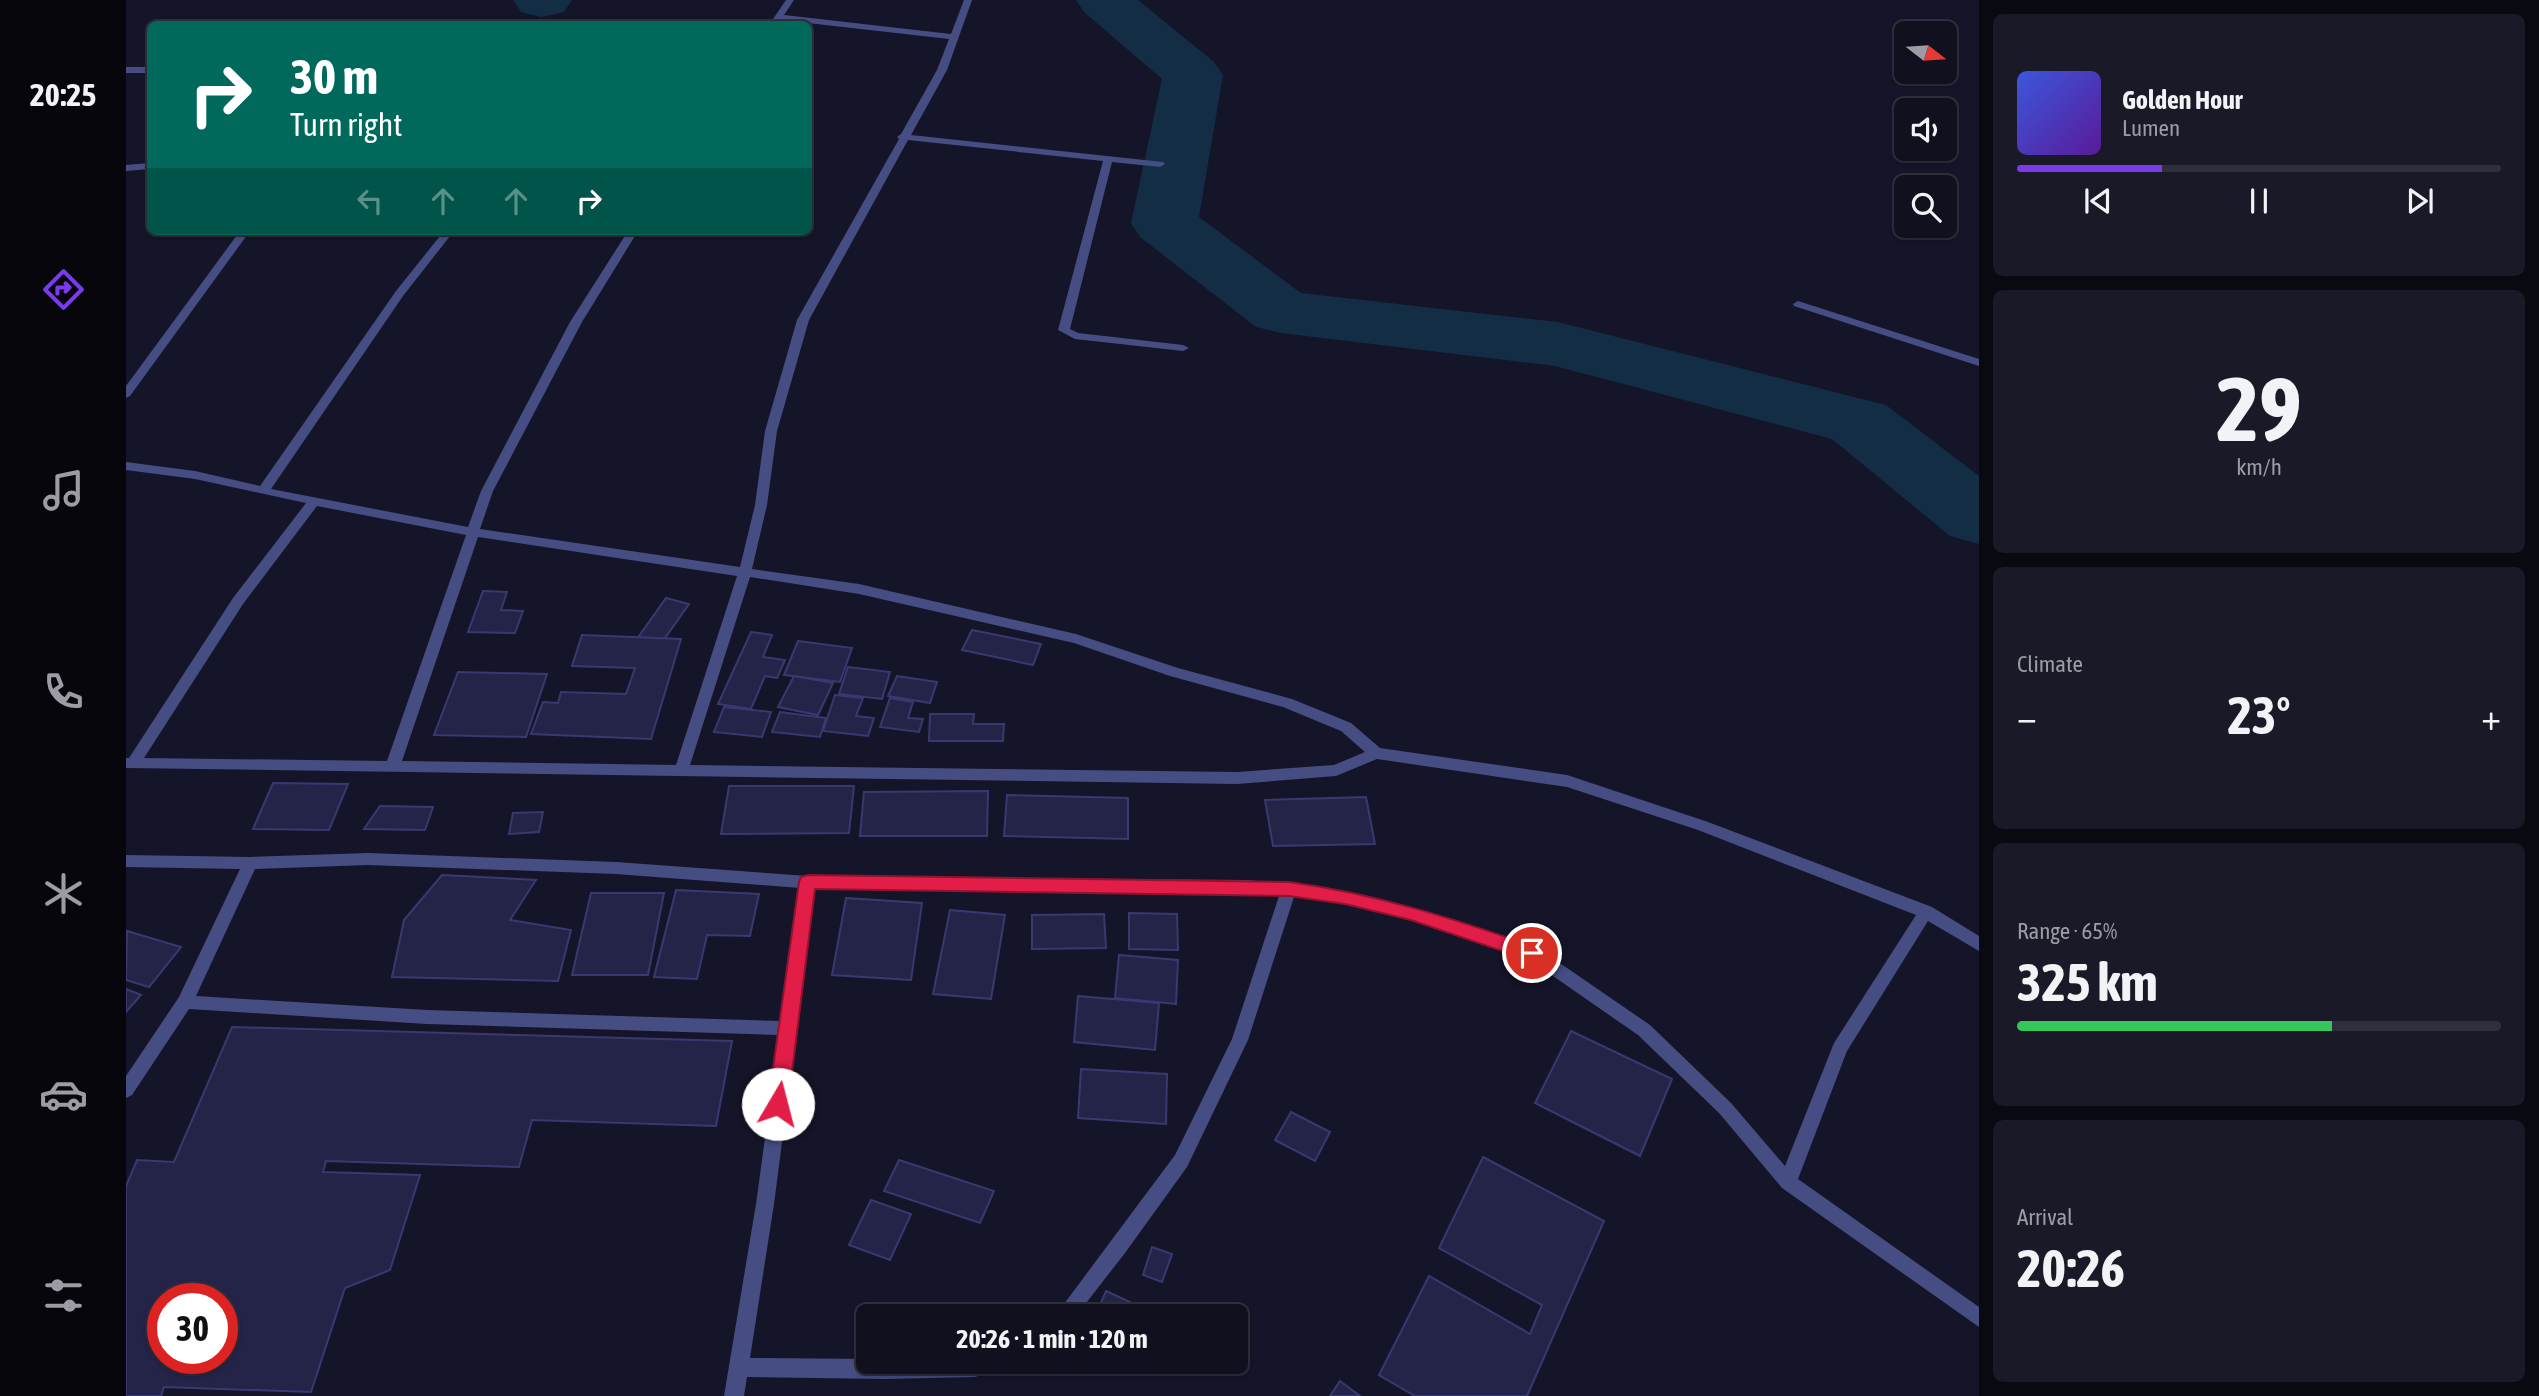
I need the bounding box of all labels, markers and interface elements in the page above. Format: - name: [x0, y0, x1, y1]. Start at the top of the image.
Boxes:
- north arrow: [1894, 21, 1956, 84]
- map controls: [1894, 21, 1957, 238]
- text: 30 m: [290, 48, 378, 104]
- icon: right: [175, 49, 266, 140]
- text: 20:25: [30, 76, 96, 113]
- text: Golden Hour: [2122, 85, 2242, 115]
- button: sound: [1894, 98, 1957, 161]
- text: Turn right: [290, 106, 403, 143]
- text: Lumen: [2122, 115, 2180, 141]
- button: search: [1894, 175, 1957, 238]
- icon: left: [351, 182, 389, 220]
- icon: ahead: [424, 182, 462, 220]
- icon: ahead: [497, 182, 535, 220]
- icon: right: [570, 182, 608, 220]
- icon: previous: [2079, 182, 2117, 220]
- icon: pause: [2240, 182, 2278, 220]
- icon: next: [2401, 182, 2439, 220]
- icon: directions: [39, 265, 88, 314]
- text: 29: [2216, 356, 2302, 460]
- text: km/h: [2236, 454, 2282, 480]
- icon: music: [39, 466, 88, 515]
- text: Climate: [2017, 651, 2083, 677]
- icon: phone: [39, 667, 88, 716]
- text: 23°: [2227, 685, 2291, 745]
- text: −: [2017, 695, 2037, 738]
- text: +: [2481, 695, 2501, 738]
- icon: climate: [39, 869, 88, 918]
- text: Range · 65%: [2017, 918, 2117, 944]
- pin: [1502, 923, 1562, 983]
- icon: arrive: [1513, 934, 1551, 972]
- text: 325 km: [2017, 952, 2158, 1012]
- position arrow: [741, 1067, 815, 1141]
- icon: car: [39, 1070, 88, 1119]
- text: Arrival: [2017, 1204, 2073, 1230]
- text: 20:26: [2017, 1238, 2125, 1298]
- icon: filters: [39, 1271, 88, 1320]
- speed limit sign: 30: [147, 1283, 238, 1374]
- text: 20:26 · 1 min · 120 m: [956, 1324, 1148, 1354]

